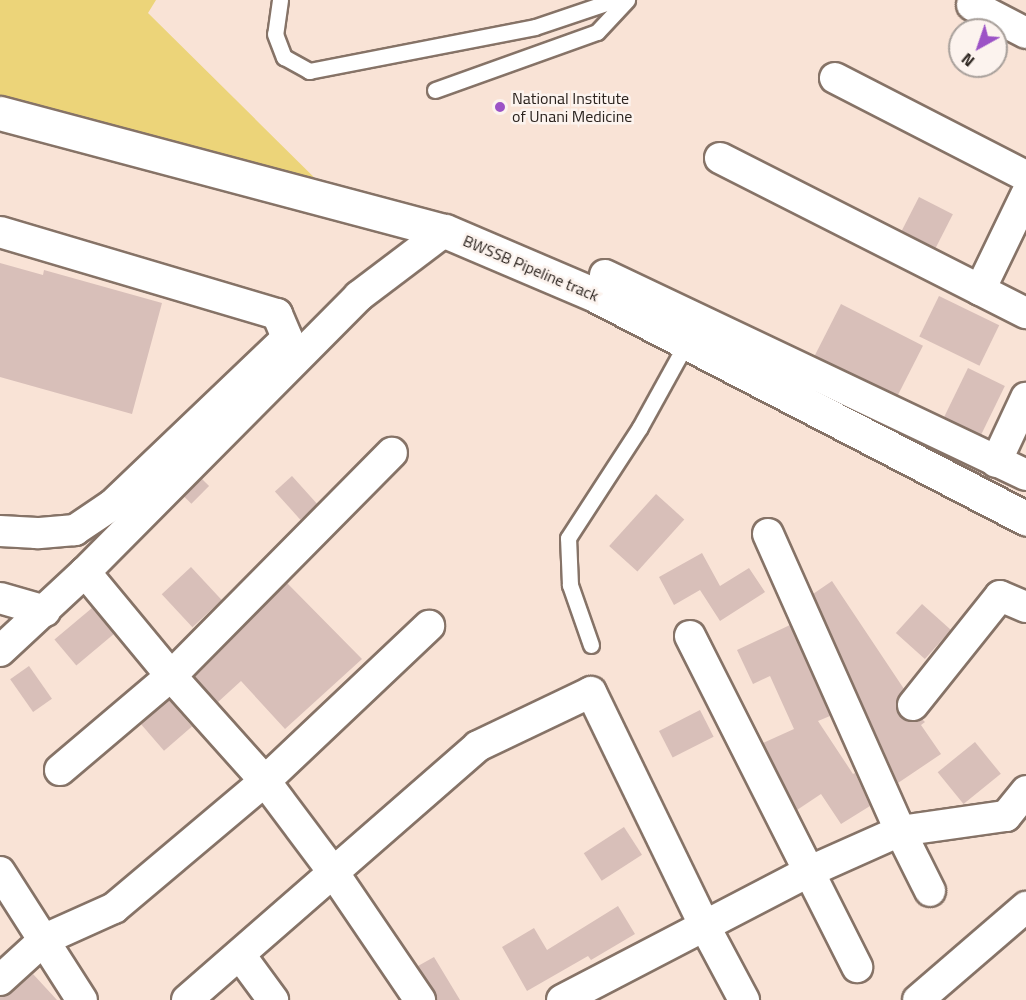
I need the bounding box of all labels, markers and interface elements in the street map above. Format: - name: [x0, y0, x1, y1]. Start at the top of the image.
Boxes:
- north arrow: [948, 18, 1008, 78]
- text: N: [956, 47, 980, 73]
- place label: National Institute of Unani Medicine: [512, 88, 632, 126]
- marker: National Institute of Unani Medicine: [493, 100, 507, 114]
- street label: BWSSB Pipeline track: [460, 231, 602, 305]

